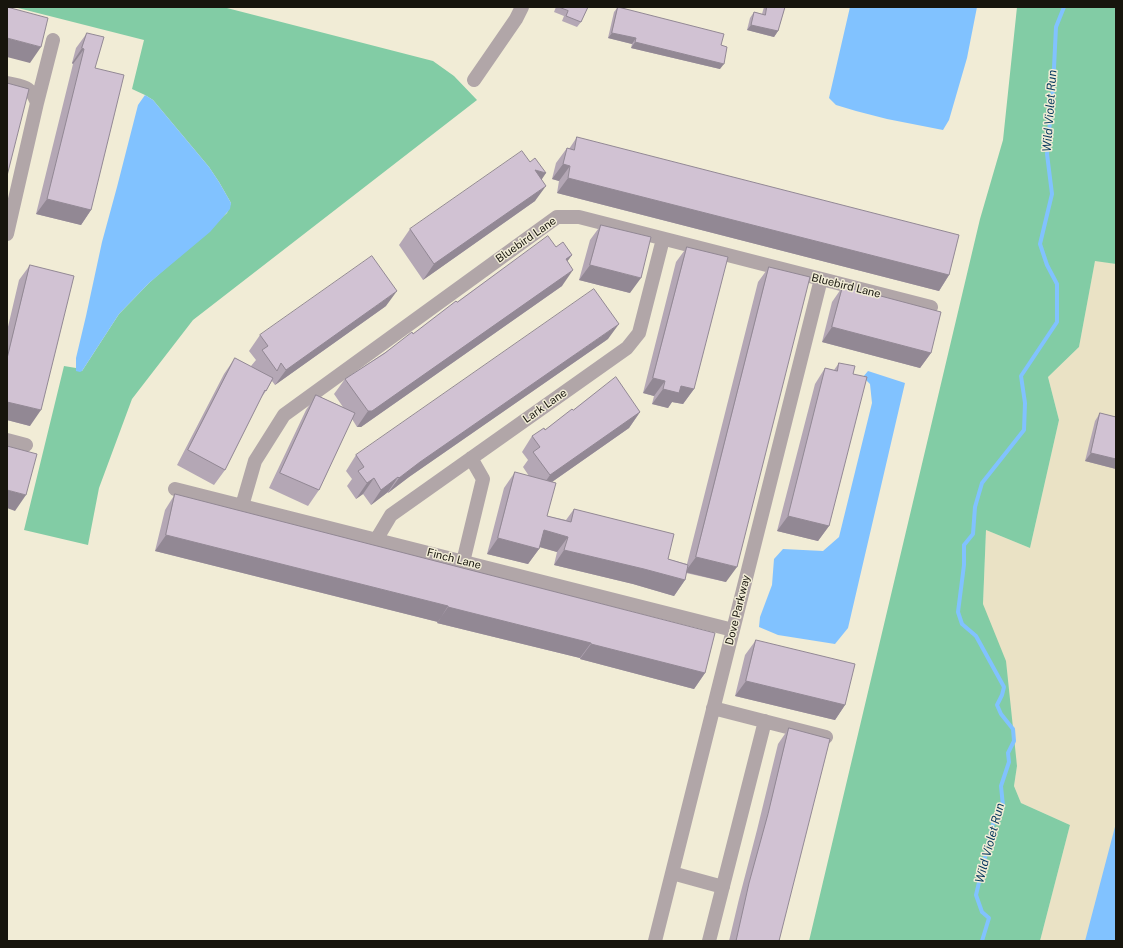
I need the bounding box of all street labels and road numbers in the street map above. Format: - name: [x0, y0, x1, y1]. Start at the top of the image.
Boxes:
- street label: Bluebird Lane: [493, 214, 559, 266]
- street label: Bluebird Lane: [810, 271, 882, 301]
- street label: Lark Lane: [521, 386, 569, 426]
- street label: Finch Lane: [426, 546, 482, 572]
- street label: Dove Parkway: [723, 574, 753, 646]

